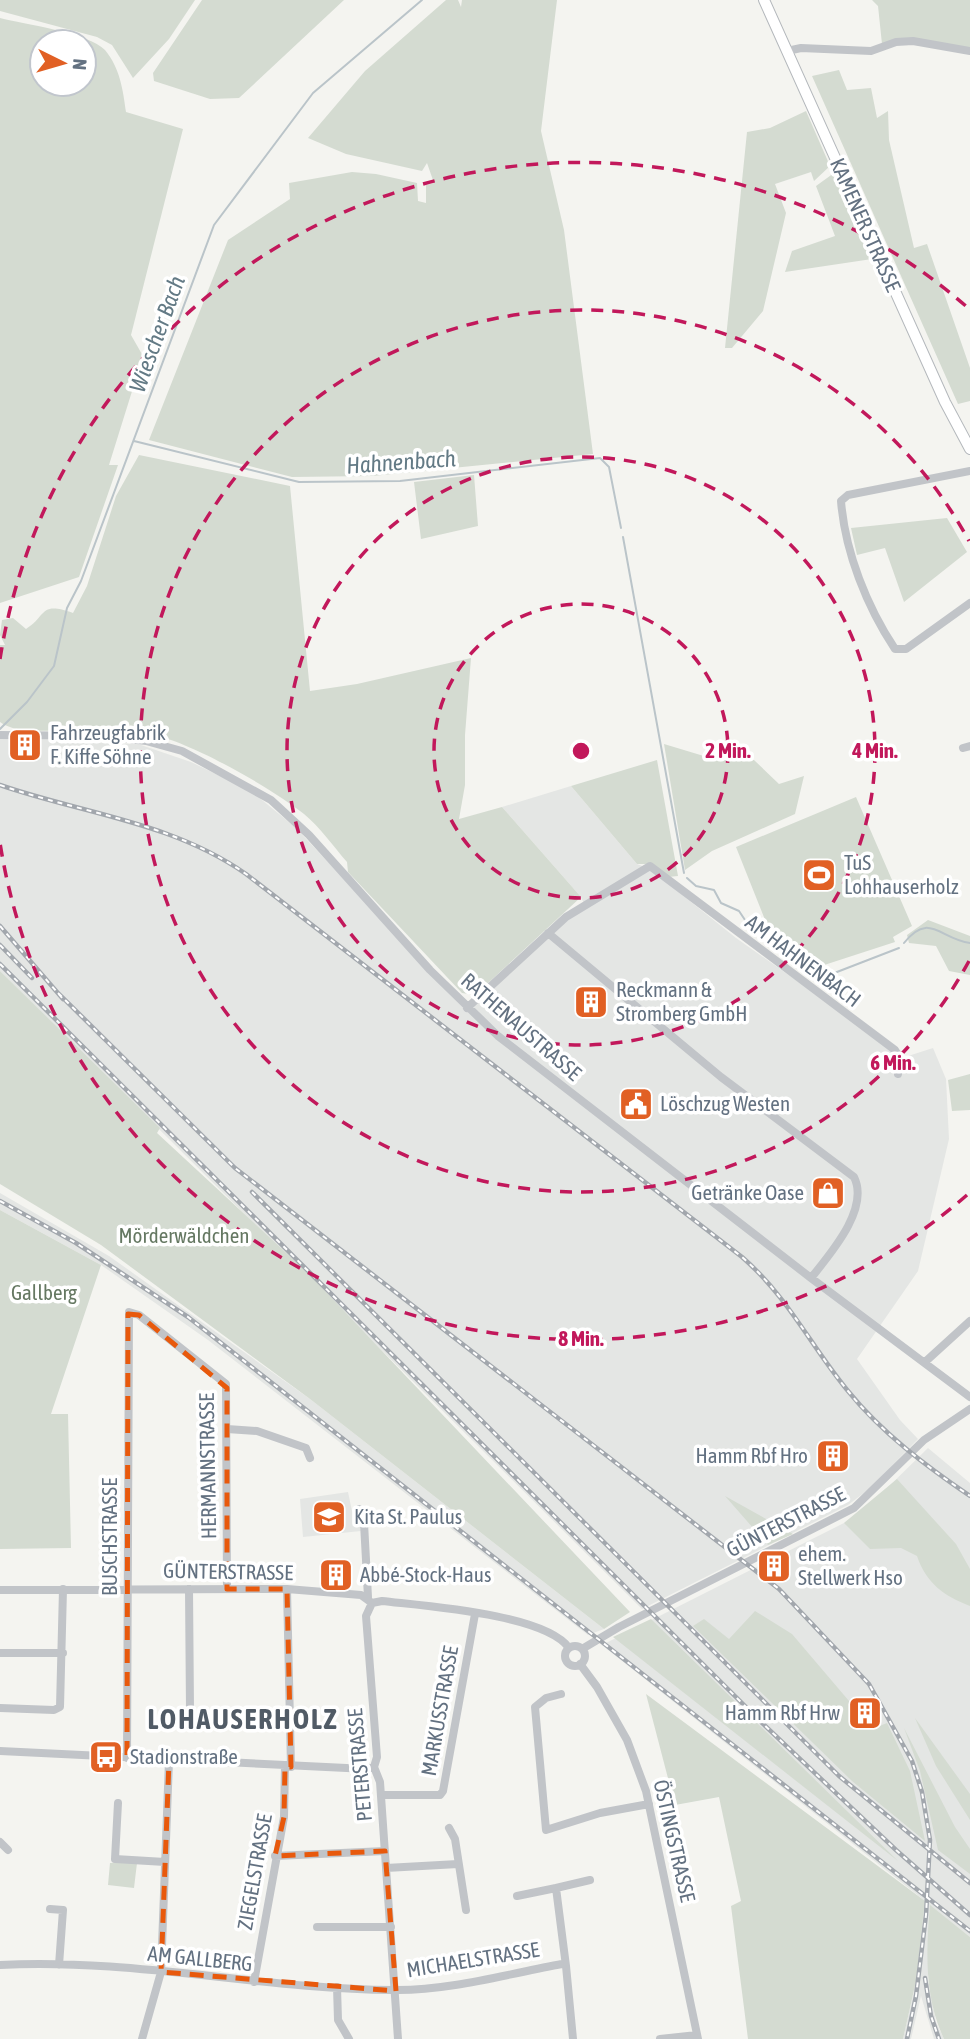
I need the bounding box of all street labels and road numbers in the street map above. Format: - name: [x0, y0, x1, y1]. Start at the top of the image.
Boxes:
- street label: KAMENER STRASSE: [826, 154, 906, 295]
- street label: AM HAHNENBACH: [741, 909, 866, 1011]
- street label: RATHENAUSTRASSE: [457, 968, 586, 1085]
- street label: HERMANNSTRASSE: [194, 1393, 220, 1539]
- street label: BUSCHSTRASSE: [97, 1478, 121, 1596]
- street label: GÜNTERSTRASSE: [722, 1481, 849, 1561]
- street label: GÜNTERSTRASSE: [163, 1558, 293, 1584]
- street label: MARKUSSTRASSE: [416, 1644, 462, 1778]
- street label: PETERSTRASSE: [342, 1708, 376, 1823]
- street label: ÖSTINGSTRASSE: [649, 1777, 701, 1904]
- street label: ZIEGELSTRASSE: [232, 1812, 276, 1932]
- street label: MICHAELSTRASSE: [405, 1937, 541, 1981]
- street label: AM GALLBERG: [147, 1941, 254, 1975]

